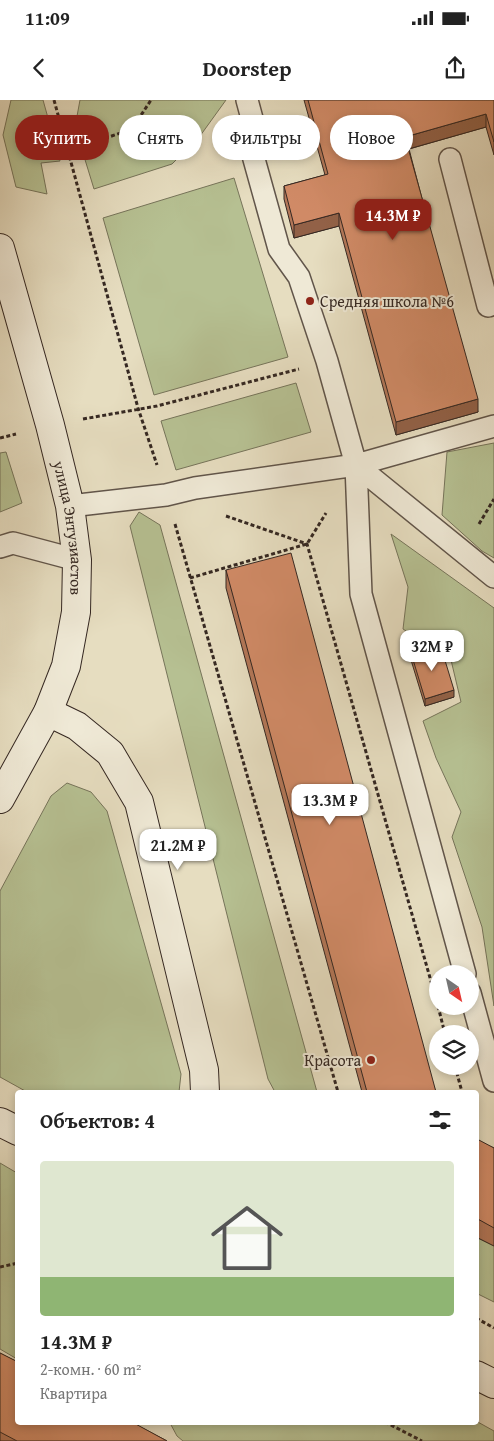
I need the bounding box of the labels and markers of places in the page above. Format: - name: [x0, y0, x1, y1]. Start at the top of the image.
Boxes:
- pin: 14.3M ₽: [347, 198, 439, 241]
- place label: Средняя школа №6: [320, 289, 454, 313]
- marker: Средняя школа №6: [304, 295, 316, 307]
- pin: 32M ₽: [397, 630, 467, 672]
- pin: 13.3M ₽: [284, 784, 376, 826]
- pin: 21.2M ₽: [132, 828, 224, 871]
- place label: Красота: [304, 1048, 361, 1072]
- marker: Красота: [365, 1054, 377, 1066]

